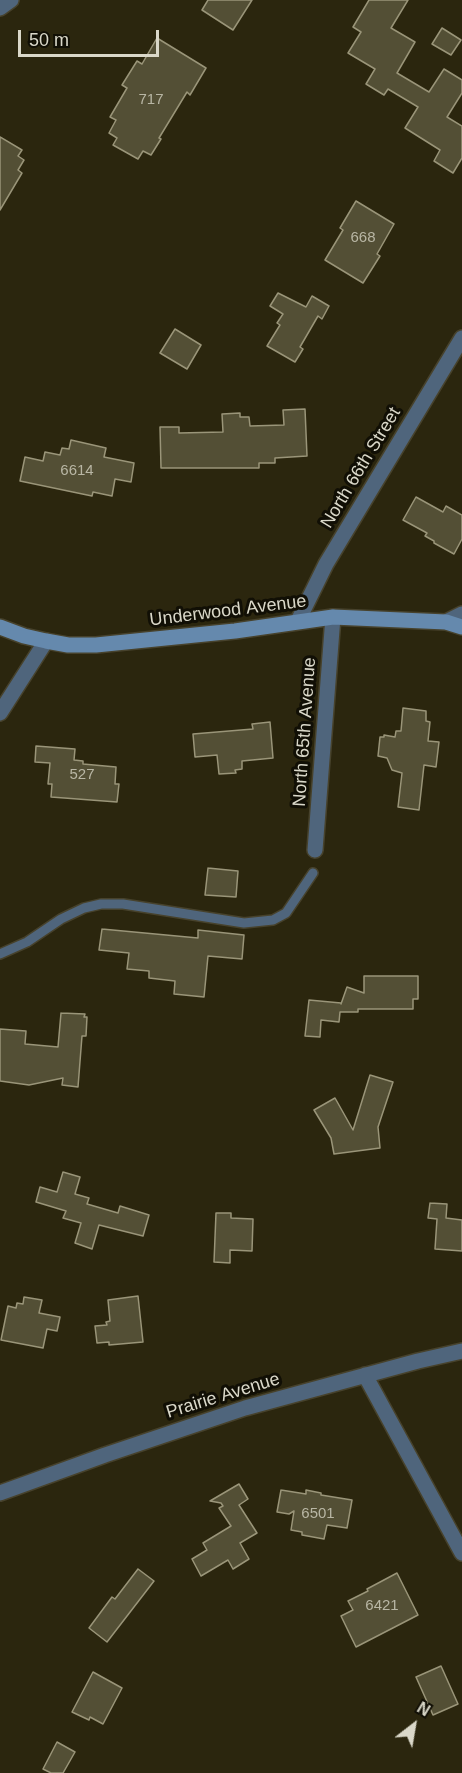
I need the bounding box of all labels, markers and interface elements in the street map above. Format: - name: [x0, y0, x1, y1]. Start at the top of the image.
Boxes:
- scale bar: [21, 18, 162, 56]
- text: 50 m: [29, 30, 69, 50]
- house number: 717: [138, 91, 164, 109]
- house number: 668: [350, 229, 376, 247]
- street label: North 66th Street: [316, 404, 406, 532]
- house number: 6614: [60, 462, 94, 480]
- street label: Underwood Avenue: [148, 591, 308, 631]
- street label: North 65th Avenue: [289, 657, 321, 807]
- house number: 527: [69, 766, 95, 784]
- street label: Prairie Avenue: [164, 1368, 282, 1424]
- house number: 6501: [301, 1505, 335, 1523]
- house number: 6421: [365, 1597, 399, 1615]
- north arrow: [384, 1695, 444, 1755]
- text: N: [414, 1699, 433, 1719]

